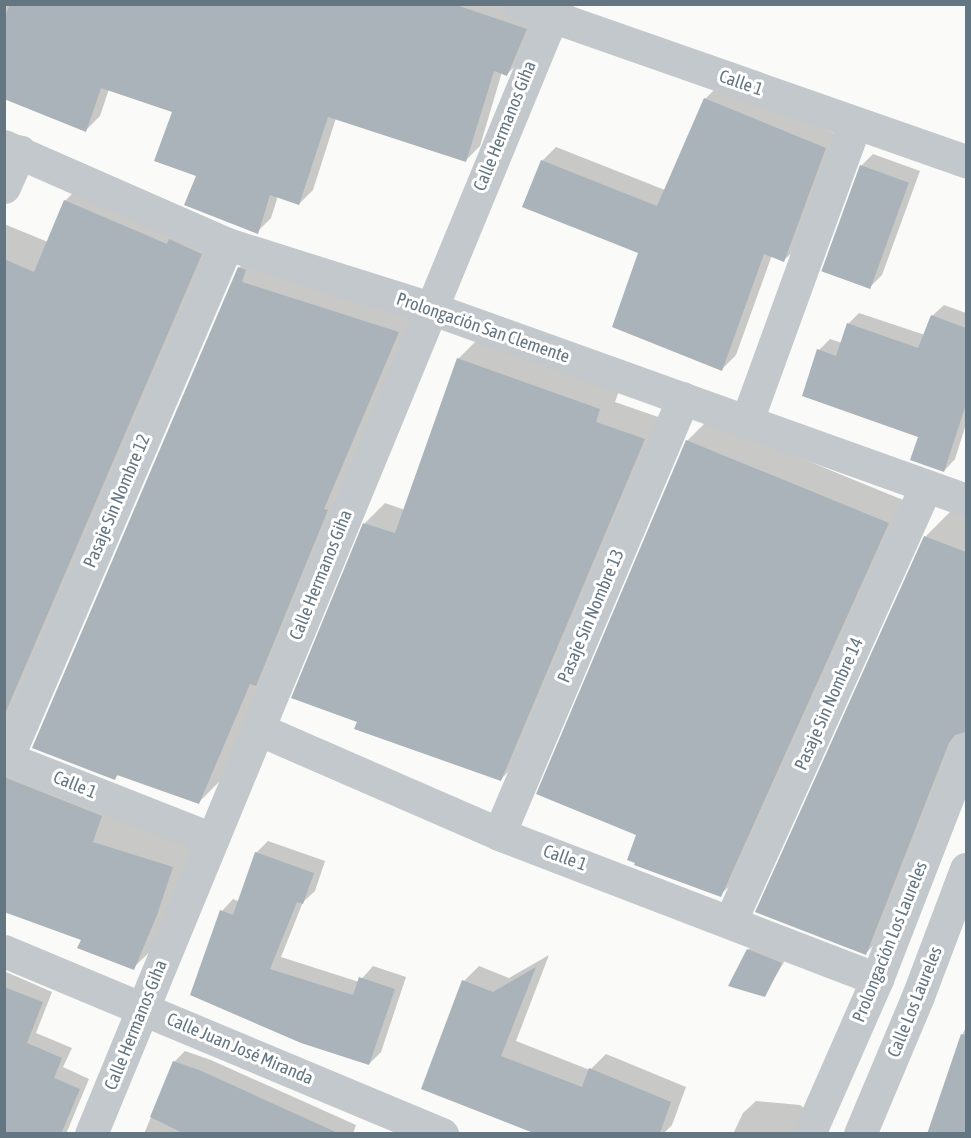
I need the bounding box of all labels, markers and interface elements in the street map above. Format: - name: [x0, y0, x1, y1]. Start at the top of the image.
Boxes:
- street label: Calle Hermanos Giha: [469, 58, 541, 194]
- street label: Calle 1: [716, 65, 766, 101]
- street label: Prolongación San Clemente: [394, 288, 572, 368]
- street label: Pasaje Sin Nombre 12: [79, 431, 155, 571]
- street label: Calle Hermanos Giha: [285, 507, 357, 643]
- street label: Pasaje Sin Nombre 13: [553, 546, 629, 686]
- street label: Pasaje Sin Nombre 14: [790, 634, 868, 774]
- street label: Calle 1: [50, 767, 100, 803]
- street label: Calle 1: [540, 840, 590, 876]
- street label: Prolongación Los Laureles: [848, 858, 932, 1026]
- street label: Calle Los Laureles: [883, 944, 947, 1060]
- street label: Calle Hermanos Giha: [100, 957, 172, 1093]
- street label: Calle Juan José Miranda: [164, 1008, 316, 1090]

